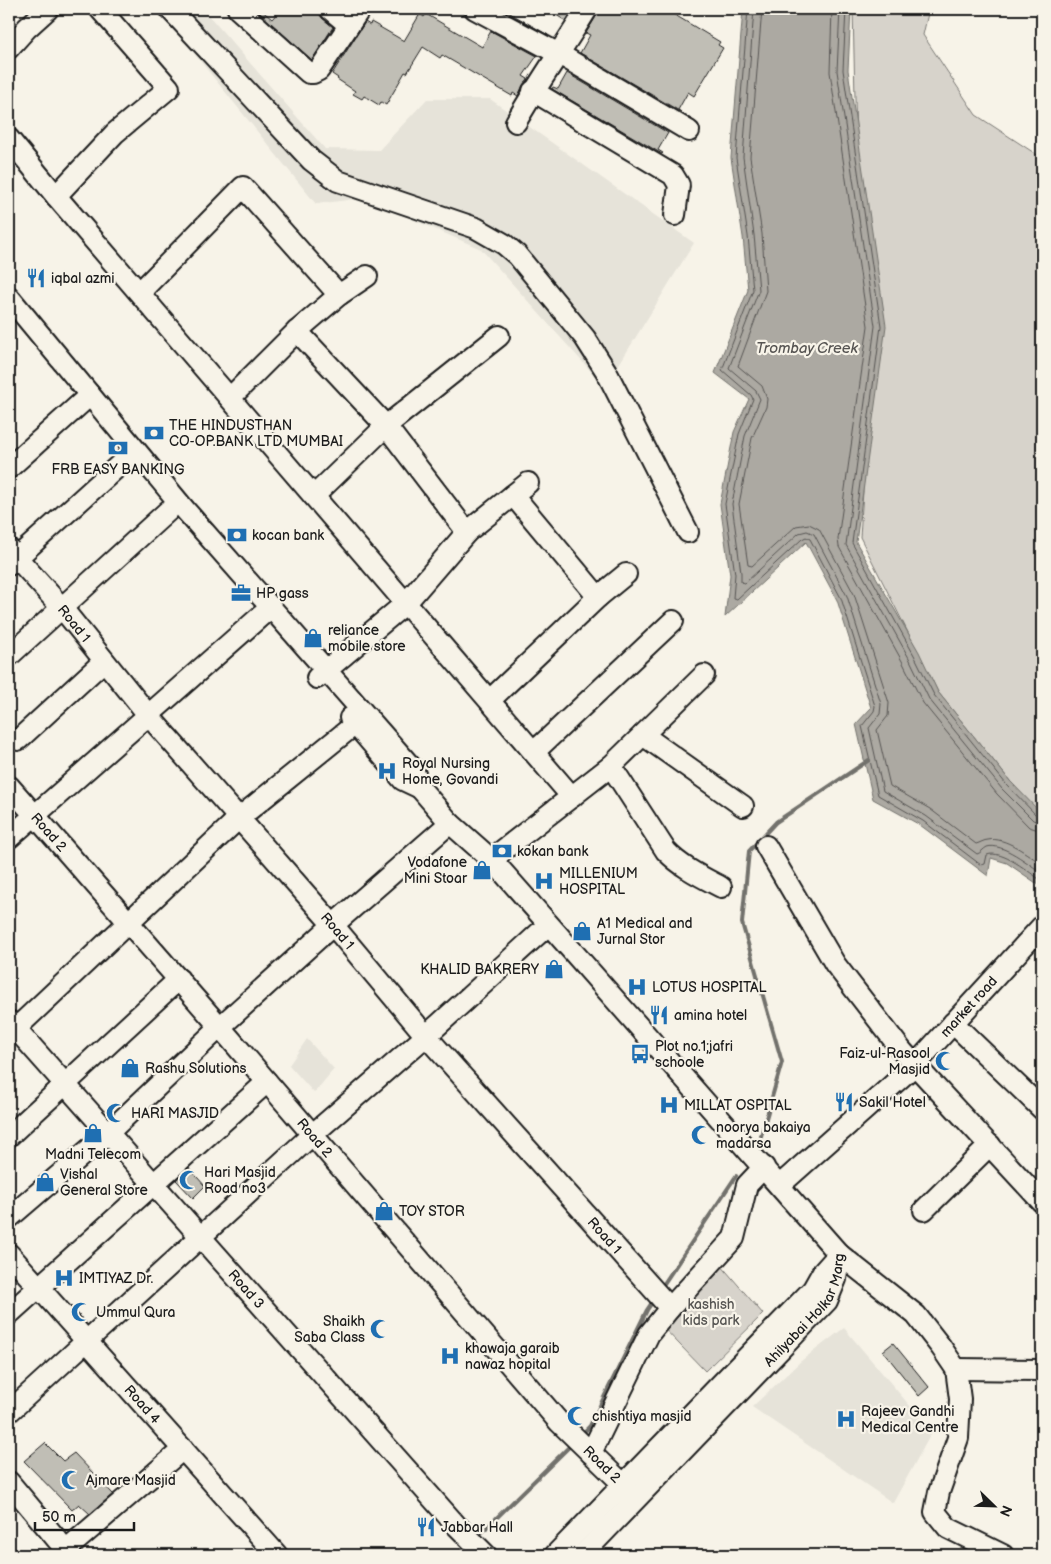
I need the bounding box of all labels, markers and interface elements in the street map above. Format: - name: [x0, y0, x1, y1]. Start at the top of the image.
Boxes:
- restaurant icon: iqbal azmi: [25, 267, 47, 289]
- place label: iqbal azmi: [51, 270, 115, 287]
- water label: Trombay Creek: [756, 339, 859, 358]
- place label: THE HINDUSTHAN CO-OP.BANK LTD MUMBAI: [169, 417, 343, 450]
- bank icon: THE HINDUSTHAN CO-OP.BANK LTD MUMBAI: [143, 422, 165, 444]
- bank icon: FRB EASY BANKING: [107, 437, 129, 459]
- place label: FRB EASY BANKING: [52, 461, 185, 478]
- bank icon: kocan bank: [226, 524, 248, 546]
- place label: kocan bank: [252, 527, 324, 544]
- office icon: HP gass: [230, 582, 252, 604]
- place label: HP gass: [256, 585, 309, 602]
- street label: Road 1: [54, 601, 94, 645]
- place label: reliance mobile store: [328, 622, 406, 655]
- shop icon: reliance mobile store: [302, 627, 324, 649]
- place label: Royal Nursing Home, Govandi: [402, 755, 498, 788]
- hospital icon: Royal Nursing Home, Govandi: [376, 760, 398, 782]
- street label: Road 2: [28, 809, 71, 855]
- bank icon: kokan bank: [491, 840, 513, 862]
- place label: kokan bank: [517, 843, 588, 860]
- place label: Vodafone Mini Stoar: [404, 854, 468, 887]
- shop icon: Vodafone Mini Stoar: [471, 859, 493, 881]
- place label: MILLENIUM HOSPITAL: [559, 865, 638, 898]
- hospital icon: MILLENIUM HOSPITAL: [533, 870, 555, 892]
- street label: Road 1: [317, 909, 358, 953]
- place label: A1 Medical and Jurnal Stor: [597, 915, 693, 948]
- shop icon: A1 Medical and Jurnal Stor: [571, 920, 593, 942]
- shop icon: KHALID BAKRERY: [543, 958, 565, 980]
- place label: KHALID BAKRERY: [420, 961, 540, 978]
- street label: market road: [937, 972, 1001, 1040]
- hospital icon: LOTUS HOSPITAL: [626, 976, 648, 998]
- place label: LOTUS HOSPITAL: [652, 979, 767, 996]
- restaurant icon: amina hotel: [648, 1004, 670, 1026]
- place label: amina hotel: [674, 1007, 747, 1024]
- place label: Plot no.1;jafri schoole: [655, 1038, 733, 1071]
- bus stop icon: Plot no.1;jafri schoole: [629, 1043, 651, 1065]
- place label: Faiz-ul-Rasool Masjid: [839, 1045, 930, 1078]
- mosque icon: Faiz-ul-Rasool Masjid: [934, 1050, 956, 1072]
- shop icon: Rashu Solutions: [119, 1057, 141, 1079]
- place label: Rashu Solutions: [145, 1060, 247, 1077]
- restaurant icon: Sakil Hotel: [833, 1091, 855, 1113]
- hospital icon: MILLAT OSPITAL: [658, 1094, 680, 1116]
- place label: Sakil Hotel: [859, 1094, 926, 1111]
- place label: MILLAT OSPITAL: [684, 1097, 792, 1114]
- mosque icon: HARI MASJID: [105, 1102, 127, 1124]
- place label: HARI MASJID: [131, 1105, 219, 1122]
- street label: Road 2: [293, 1115, 337, 1161]
- place label: noorya bakaiya madarsa: [716, 1119, 811, 1152]
- shop icon: Madni Telecom: [82, 1122, 104, 1144]
- mosque icon: noorya bakaiya madarsa: [690, 1124, 712, 1146]
- place label: Madni Telecom: [45, 1146, 141, 1163]
- place label: Hari Masjid Road no3: [204, 1164, 276, 1197]
- place label: Vishal General Store: [60, 1166, 148, 1199]
- mosque icon: Hari Masjid Road no3: [178, 1169, 200, 1191]
- shop icon: Vishal General Store: [34, 1171, 56, 1193]
- shop icon: TOY STOR: [373, 1200, 395, 1222]
- place label: TOY STOR: [399, 1203, 465, 1220]
- street label: Road 1: [584, 1214, 626, 1257]
- street label: Ahilyabai Holkar Marg: [760, 1252, 848, 1370]
- street label: Road 3: [225, 1266, 268, 1312]
- hospital icon: IMTIYAZ Dr.: [53, 1267, 75, 1289]
- place label: IMTIYAZ Dr.: [79, 1270, 154, 1287]
- park label: kashish kids park: [683, 1296, 740, 1329]
- mosque icon: Ummul Qura: [70, 1301, 92, 1323]
- place label: Ummul Qura: [96, 1304, 175, 1321]
- place label: Shaikh Saba Class: [294, 1313, 365, 1346]
- mosque icon: Shaikh Saba Class: [369, 1318, 391, 1340]
- place label: khawaja garaib nawaz hopital: [465, 1340, 560, 1373]
- hospital icon: khawaja garaib nawaz hopital: [439, 1345, 461, 1367]
- street label: Road 4: [121, 1381, 165, 1427]
- place label: Rajeev Gandhi Medical Centre: [861, 1403, 958, 1436]
- mosque icon: chishtiya masjid: [566, 1405, 588, 1427]
- place label: chishtiya masjid: [592, 1408, 691, 1425]
- hospital icon: Rajeev Gandhi Medical Centre: [835, 1408, 857, 1430]
- street label: Road 2: [580, 1442, 625, 1486]
- mosque icon: Ajmare Masjid: [60, 1469, 82, 1491]
- place label: Ajmare Masjid: [86, 1472, 176, 1489]
- north arrow: [968, 1482, 1018, 1532]
- scale bar: [35, 1499, 134, 1531]
- text: N: [996, 1503, 1015, 1519]
- text: 50 m: [42, 1508, 76, 1527]
- restaurant icon: Jabbar Hall: [415, 1516, 437, 1538]
- place label: Jabbar Hall: [441, 1519, 513, 1536]

